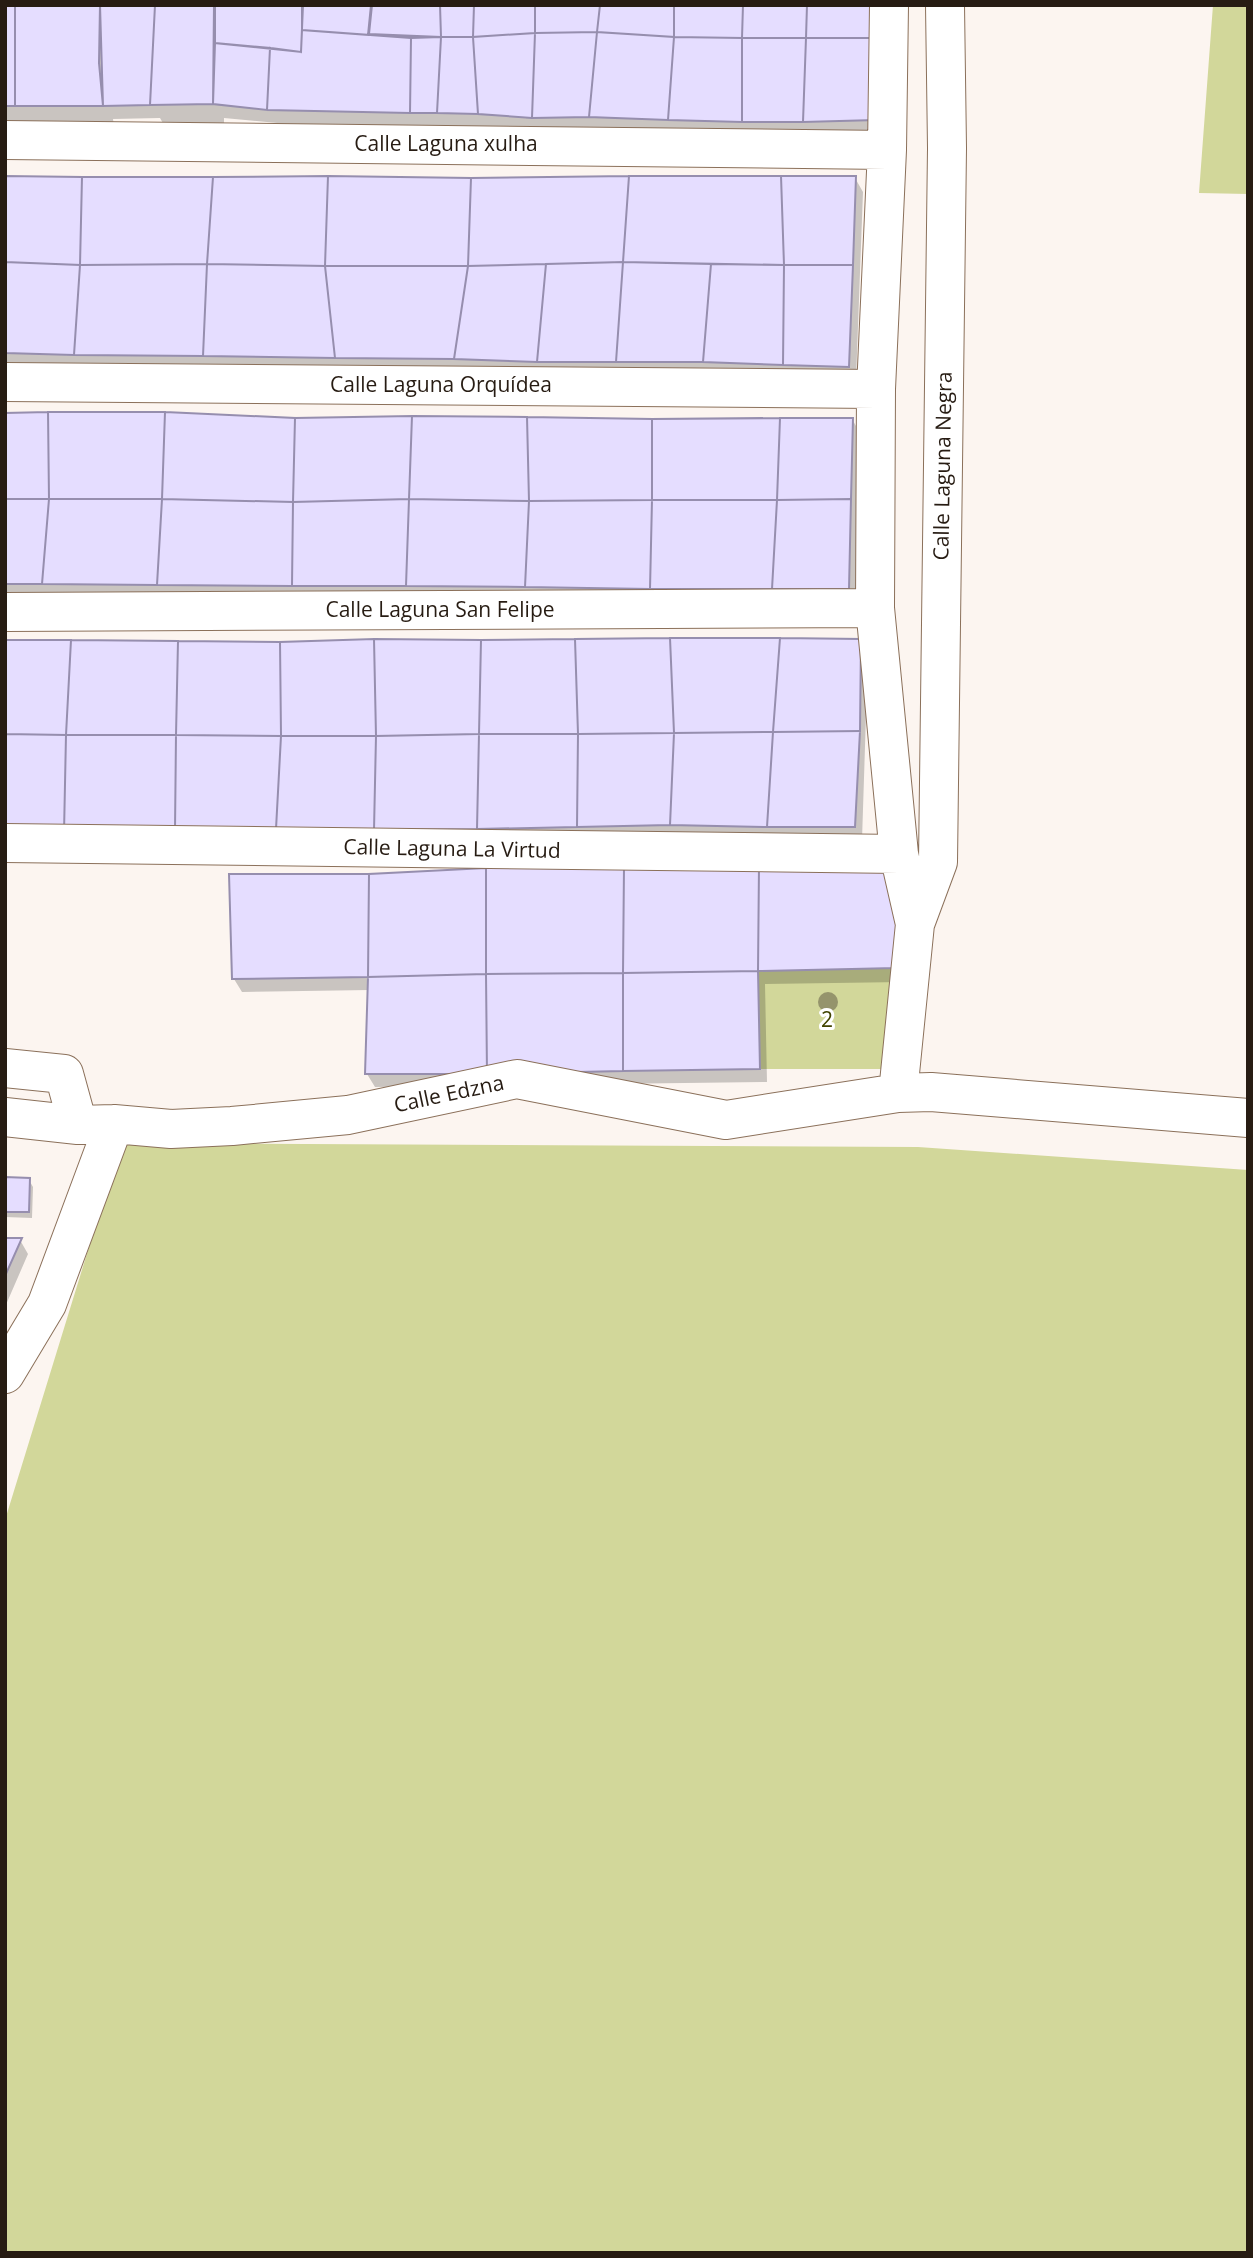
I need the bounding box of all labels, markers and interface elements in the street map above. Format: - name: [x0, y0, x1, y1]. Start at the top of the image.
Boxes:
- street label: Calle Laguna xulha: [354, 129, 538, 157]
- street label: Calle Laguna Orquídea: [330, 370, 552, 398]
- street label: Calle Laguna Negra: [926, 371, 958, 561]
- street label: Calle Laguna San Felipe: [325, 595, 555, 623]
- street label: Calle Laguna La Virtud: [343, 832, 561, 864]
- park label: 2: [821, 1005, 833, 1033]
- street label: Calle Edzna: [391, 1068, 506, 1118]

